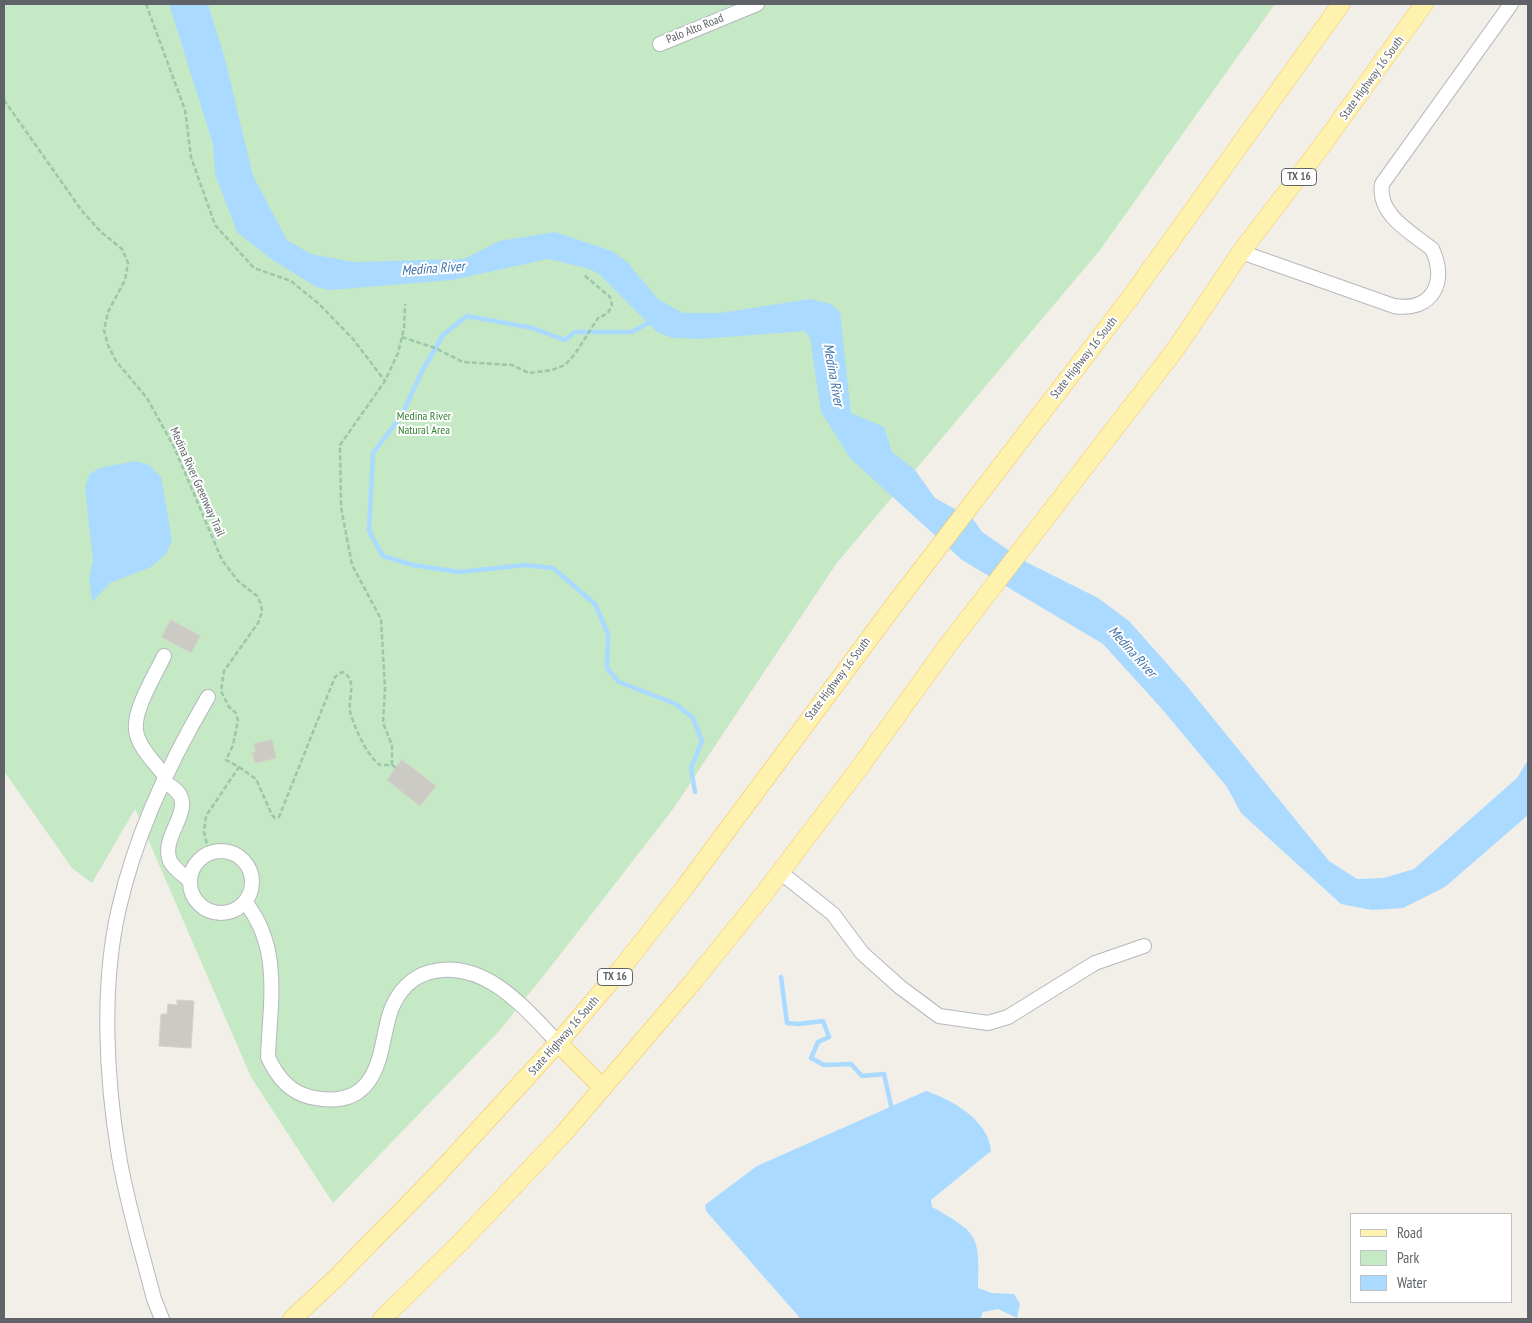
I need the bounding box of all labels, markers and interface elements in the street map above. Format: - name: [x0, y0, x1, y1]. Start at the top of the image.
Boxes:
- street label: Palo Alto Road: [664, 11, 726, 47]
- street label: State Highway 16 South: [1337, 33, 1407, 123]
- road number: TX 16: [1282, 168, 1316, 186]
- water label: Medina River: [401, 258, 465, 280]
- street label: State Highway 16 South: [1048, 314, 1120, 402]
- water label: Medina River: [819, 342, 847, 408]
- park label: Medina River Natural Area: [397, 410, 451, 438]
- street label: Medina River Greenway Trail: [166, 425, 228, 539]
- water label: Medina River: [1105, 623, 1159, 681]
- street label: State Highway 16 South: [802, 635, 874, 723]
- road number: TX 16: [598, 969, 632, 986]
- street label: State Highway 16 South: [526, 994, 602, 1078]
- legend: [1350, 1213, 1512, 1303]
- text: Road: [1397, 1223, 1423, 1242]
- text: Park: [1397, 1248, 1419, 1267]
- text: Water: [1397, 1273, 1427, 1292]

